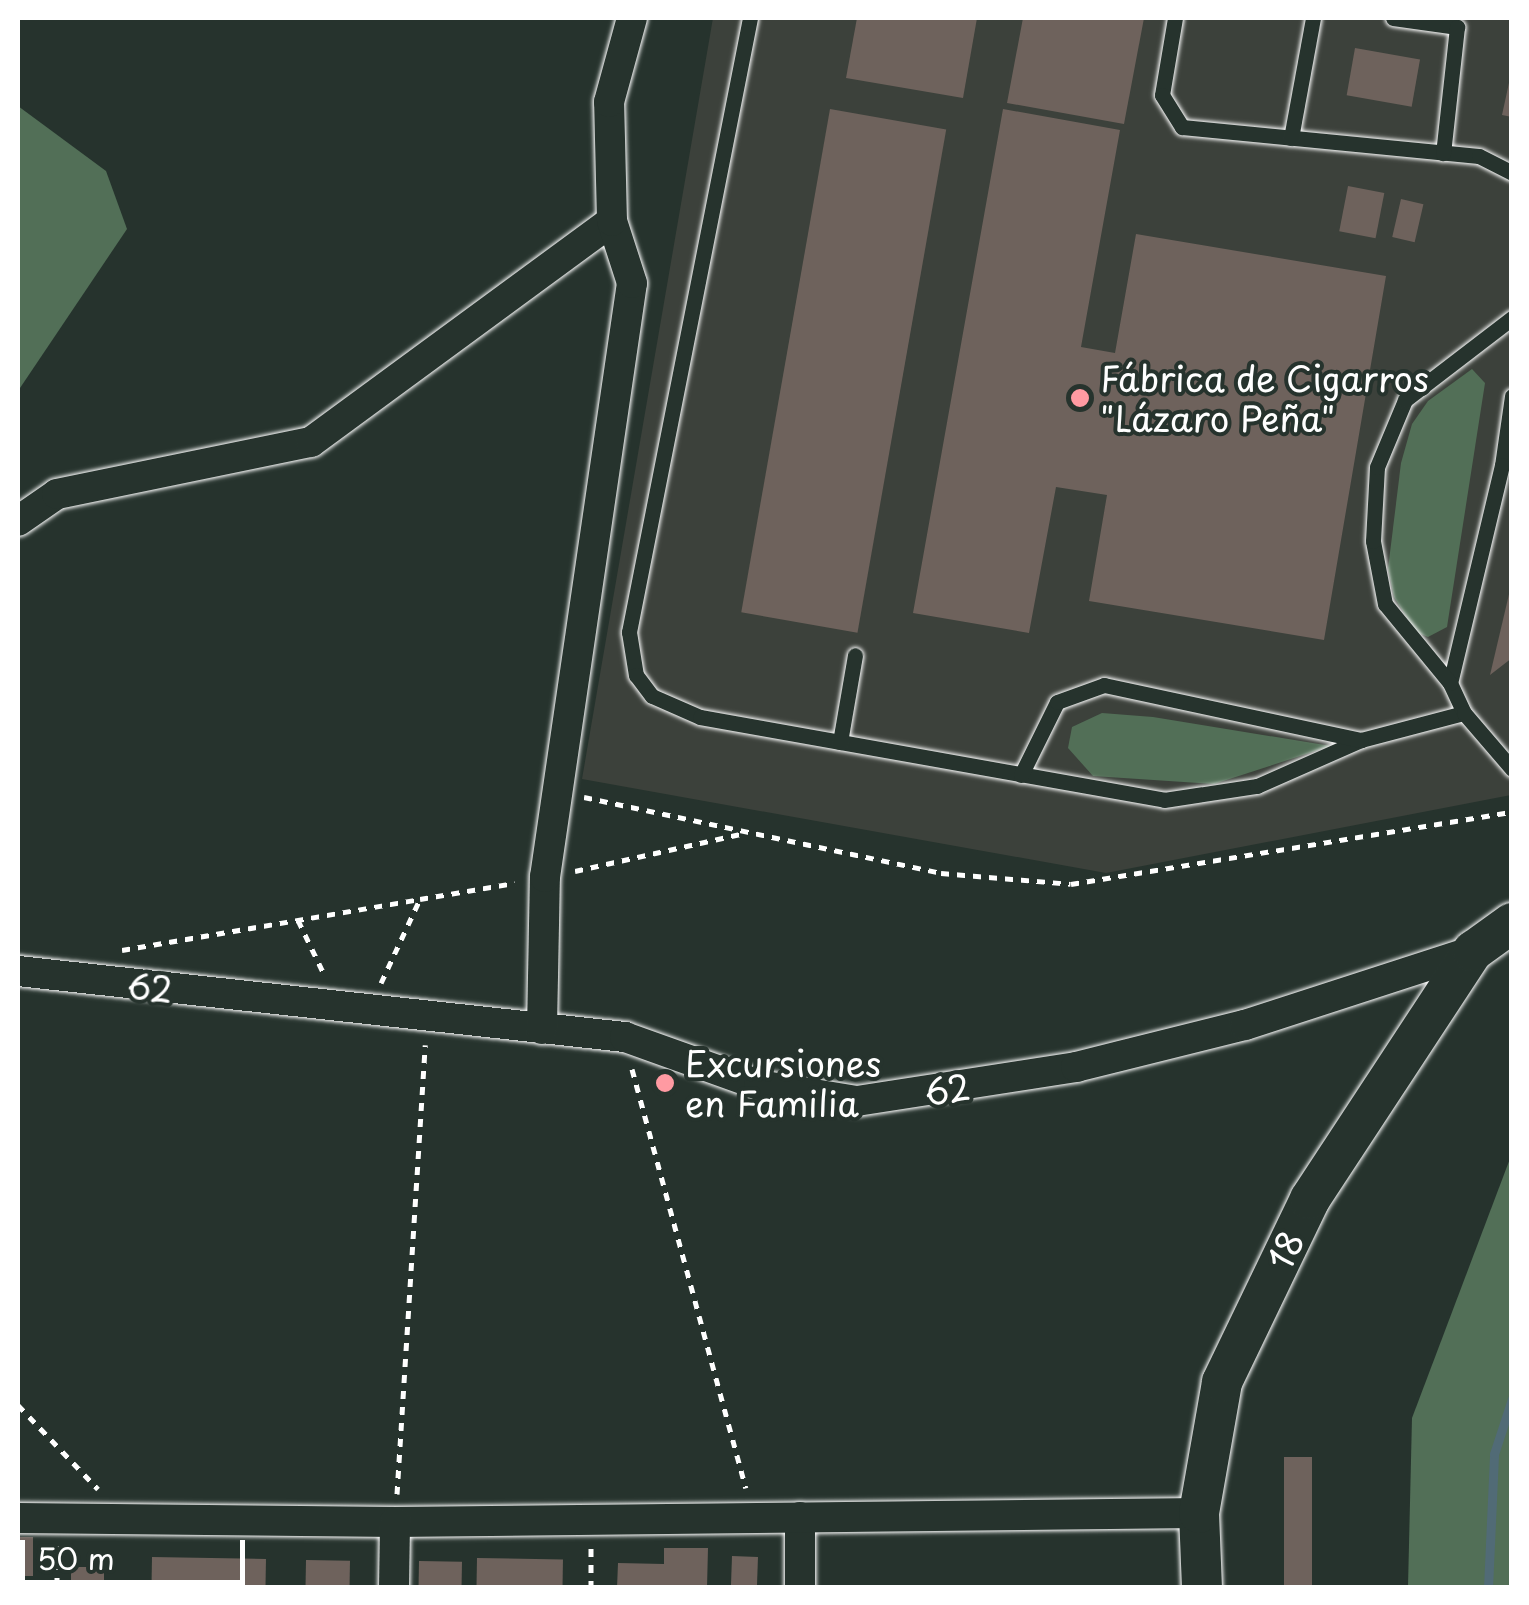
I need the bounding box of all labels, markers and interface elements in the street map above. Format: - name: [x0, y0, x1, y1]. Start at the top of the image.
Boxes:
- place label: Fábrica de Cigarros "Lázaro Peña": [1100, 357, 1430, 439]
- marker: Fábrica de Cigarros "Lázaro Peña": [1069, 387, 1091, 409]
- street label: 62: [125, 964, 175, 1010]
- place label: Excursiones en Familia: [685, 1042, 881, 1124]
- street label: 62: [921, 1065, 973, 1113]
- marker: Excursiones en Familia: [654, 1072, 676, 1094]
- street label: 18: [1258, 1224, 1312, 1276]
- scale bar: [25, 1520, 250, 1582]
- text: 50 m: [37, 1535, 115, 1580]

